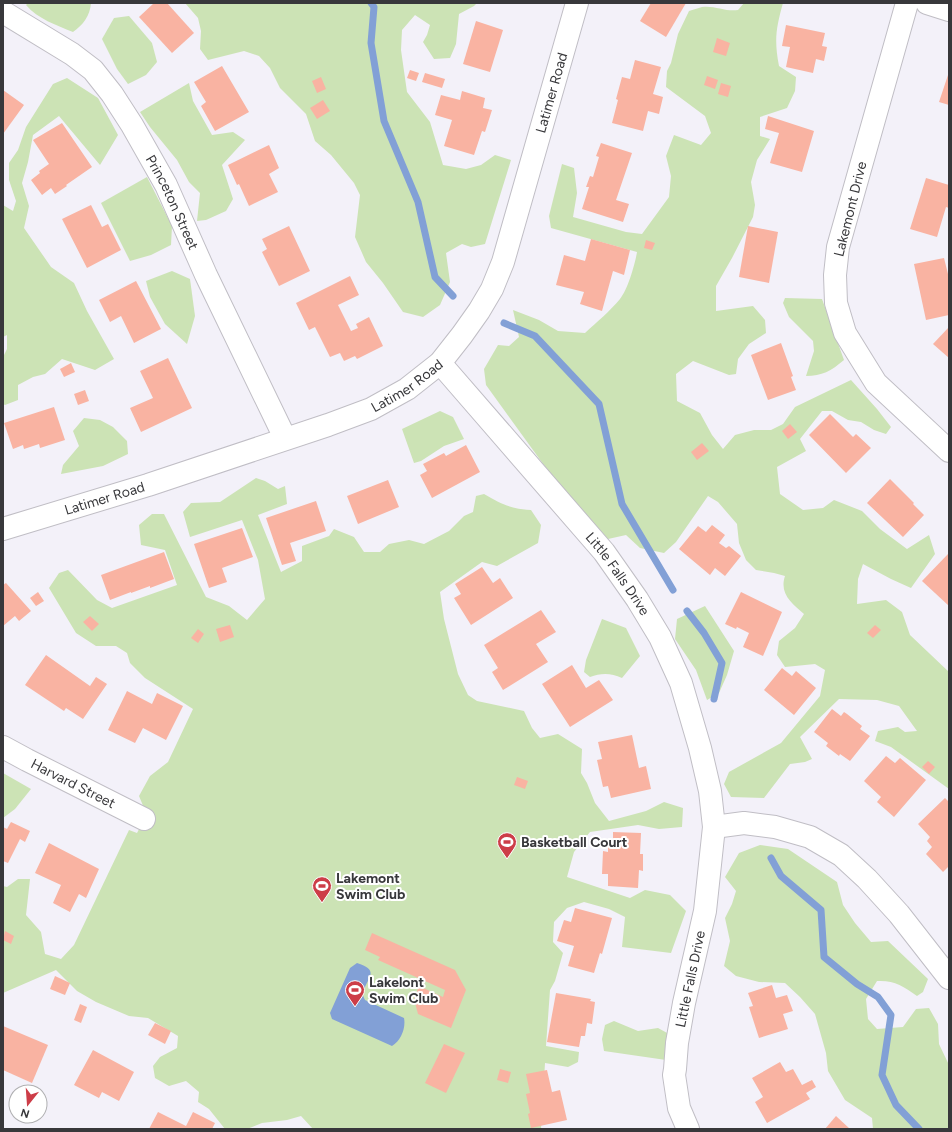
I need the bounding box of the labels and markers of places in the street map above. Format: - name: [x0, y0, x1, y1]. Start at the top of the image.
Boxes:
- sports icon: Basketball Court: [496, 831, 518, 859]
- place label: Basketball Court: [521, 834, 628, 851]
- place label: Lakemont Swim Club: [336, 870, 405, 903]
- sports icon: Lakemont Swim Club: [311, 875, 333, 903]
- place label: Lakelont Swim Club: [369, 974, 438, 1007]
- sports icon: Lakelont Swim Club: [344, 979, 366, 1007]

